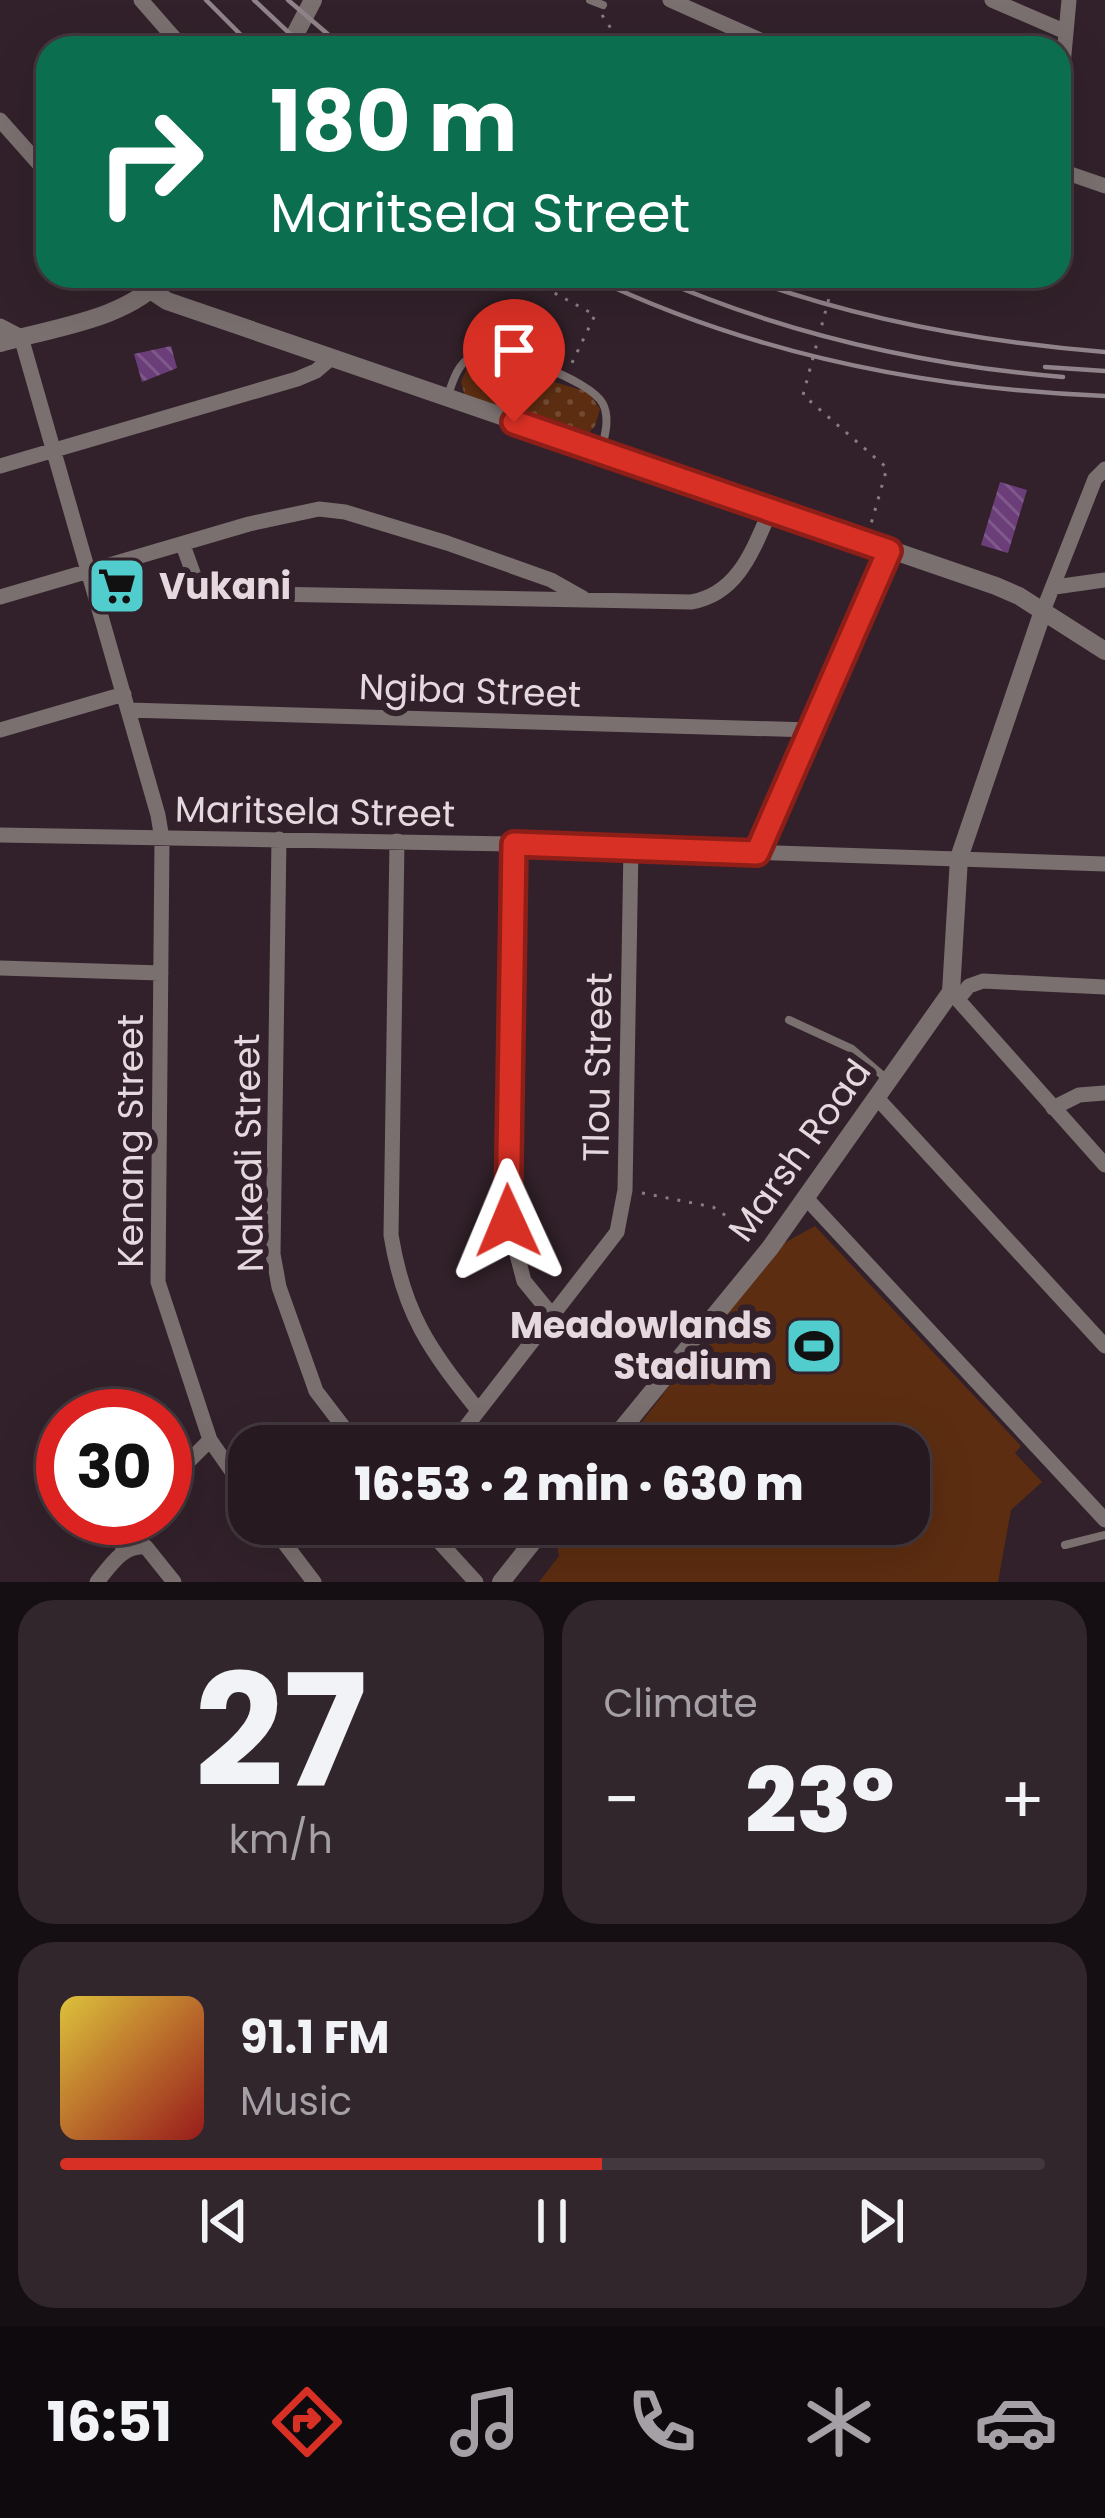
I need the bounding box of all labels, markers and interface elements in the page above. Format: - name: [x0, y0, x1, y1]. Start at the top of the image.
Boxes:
- text: 180 m: [270, 63, 518, 180]
- icon: right: [72, 84, 228, 240]
- text: Maritsela Street: [270, 175, 690, 251]
- pin: [463, 299, 565, 422]
- icon: arrive: [481, 317, 547, 383]
- supermarket icon: Vukani: [86, 555, 148, 617]
- place label: Vukani: [159, 561, 291, 612]
- street label: Ngiba Street: [358, 661, 582, 720]
- street label: Maritsela Street: [175, 784, 455, 839]
- street label: Tlou Street: [570, 972, 625, 1162]
- street label: Kenang Street: [105, 1014, 156, 1268]
- street label: Nakedi Street: [221, 1033, 276, 1273]
- street label: Marsh Road: [716, 1049, 883, 1252]
- position arrow: [445, 1158, 571, 1284]
- place label: Meadowlands Stadium: [510, 1300, 772, 1392]
- sports icon: Meadowlands Stadium: [783, 1315, 845, 1377]
- speed limit sign: 30: [36, 1389, 192, 1545]
- text: 16:53 · 2 min · 630 m: [354, 1453, 804, 1516]
- text: 27: [194, 1622, 367, 1841]
- text: Climate: [604, 1676, 758, 1731]
- text: 23°: [745, 1737, 895, 1864]
- text: −: [604, 1754, 640, 1846]
- text: +: [1000, 1754, 1045, 1846]
- text: km/h: [229, 1812, 333, 1867]
- text: 91.1 FM: [240, 2006, 390, 2069]
- text: Music: [240, 2074, 352, 2129]
- icon: previous: [191, 2188, 257, 2254]
- icon: pause: [519, 2188, 585, 2254]
- icon: next: [848, 2188, 914, 2254]
- icon: directions: [265, 2380, 349, 2464]
- icon: music: [443, 2380, 527, 2464]
- icon: phone: [620, 2380, 704, 2464]
- icon: climate: [797, 2380, 881, 2464]
- icon: car: [974, 2380, 1058, 2464]
- text: 16:51: [47, 2384, 172, 2460]

